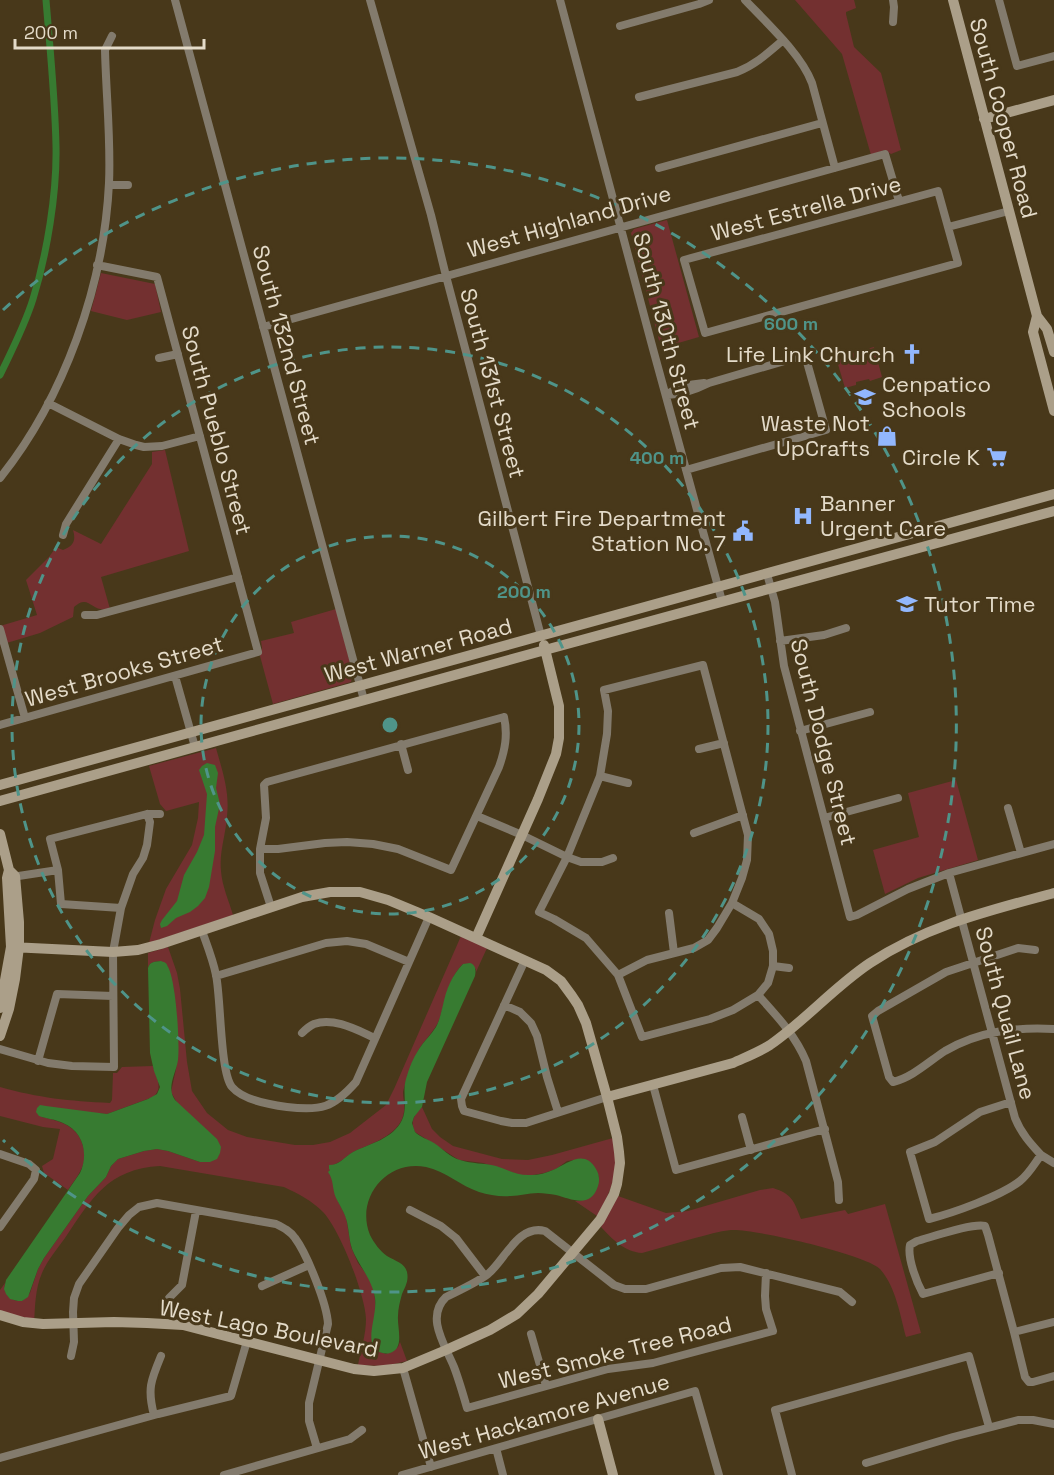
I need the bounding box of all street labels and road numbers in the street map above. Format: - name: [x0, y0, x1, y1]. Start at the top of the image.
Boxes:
- street label: South Cooper Road: [964, 15, 1044, 221]
- street label: West Estrella Drive: [708, 169, 904, 247]
- street label: West Highland Drive: [464, 179, 674, 263]
- street label: South 130th Street: [627, 229, 707, 433]
- street label: South 132nd Street: [247, 242, 327, 448]
- street label: South 131st Street: [454, 285, 532, 481]
- street label: South Pueblo Street: [176, 322, 258, 538]
- street label: West Warner Road: [321, 611, 515, 689]
- street label: West Brooks Street: [22, 629, 226, 713]
- street label: South Dodge Street: [785, 636, 863, 848]
- street label: South Quail Lane: [969, 923, 1043, 1103]
- street label: West Lago Boulevard: [157, 1293, 381, 1363]
- street label: West Smoke Tree Road: [496, 1309, 734, 1395]
- street label: West Hackamore Avenue: [415, 1367, 673, 1465]

